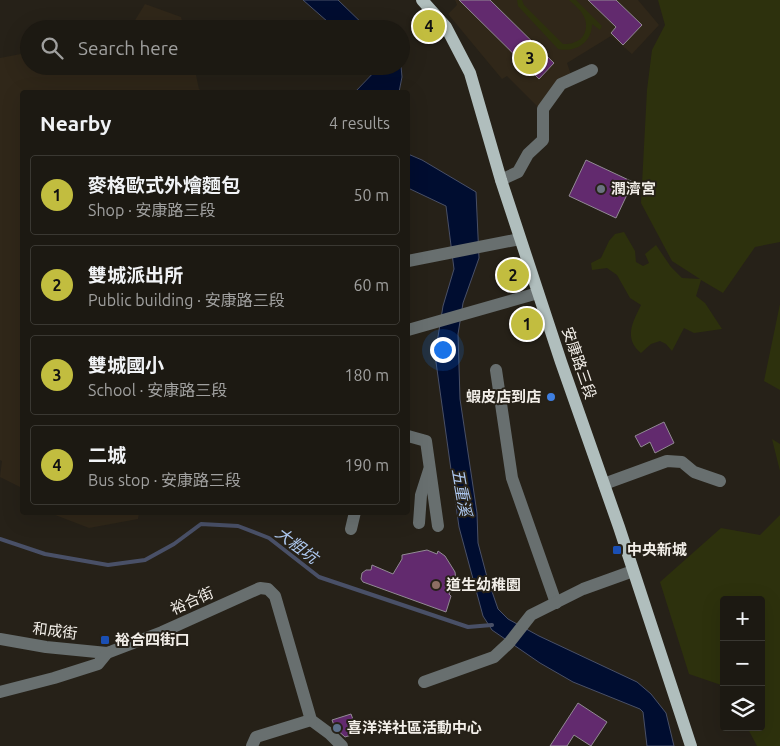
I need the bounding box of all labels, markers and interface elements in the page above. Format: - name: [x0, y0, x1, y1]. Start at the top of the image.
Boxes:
- pin: 4: [413, 7, 445, 45]
- search box: [20, 20, 410, 75]
- icon: search: [38, 34, 66, 62]
- text: Search here: [78, 37, 178, 59]
- pin: 3: [514, 39, 546, 77]
- text: Nearby: [40, 111, 111, 135]
- text: 4 results: [329, 114, 390, 132]
- text: 麥格歐式外燴麵包: [88, 174, 240, 196]
- place label: 潤濟宮: [611, 180, 656, 197]
- marker: 潤濟宮: [595, 183, 607, 195]
- text: 1: [52, 186, 62, 204]
- text: 50 m: [353, 186, 389, 204]
- text: Shop · 安康路三段: [88, 201, 216, 219]
- pin: 2: [497, 256, 529, 294]
- text: 雙城派出所: [88, 264, 183, 286]
- text: 2: [52, 276, 62, 294]
- text: 60 m: [353, 276, 389, 294]
- text: Public building · 安康路三段: [88, 291, 285, 309]
- pin: 1: [511, 305, 543, 343]
- street label: 安康路三段: [559, 325, 600, 401]
- your location: [430, 337, 456, 363]
- text: 雙城國小: [88, 354, 164, 376]
- text: 3: [52, 366, 62, 384]
- text: 180 m: [344, 366, 389, 384]
- text: School · 安康路三段: [88, 381, 227, 399]
- place label: 蝦皮店到店: [466, 388, 541, 405]
- marker: 蝦皮店到店: [545, 391, 557, 403]
- text: 二城: [88, 444, 126, 466]
- text: 4: [52, 456, 62, 474]
- text: 190 m: [344, 456, 389, 474]
- water label: 五重溪: [449, 467, 475, 519]
- text: Bus stop · 安康路三段: [88, 471, 241, 489]
- water label: 大粗坑: [272, 523, 323, 568]
- place label: 中央新城: [627, 541, 687, 558]
- marker: 中央新城: [611, 544, 623, 556]
- place label: 道生幼稚園: [446, 576, 521, 593]
- marker: 道生幼稚園: [430, 579, 442, 591]
- street label: 裕合街: [168, 584, 216, 617]
- map controls: [720, 596, 765, 731]
- button: +: [720, 596, 765, 641]
- street label: 和成街: [32, 619, 78, 642]
- place label: 裕合四街口: [115, 631, 190, 648]
- marker: 裕合四街口: [99, 634, 111, 646]
- button: −: [720, 641, 765, 686]
- button: layers: [720, 686, 765, 731]
- place label: 喜洋洋社區活動中心: [347, 719, 482, 736]
- marker: 喜洋洋社區活動中心: [331, 722, 343, 734]

